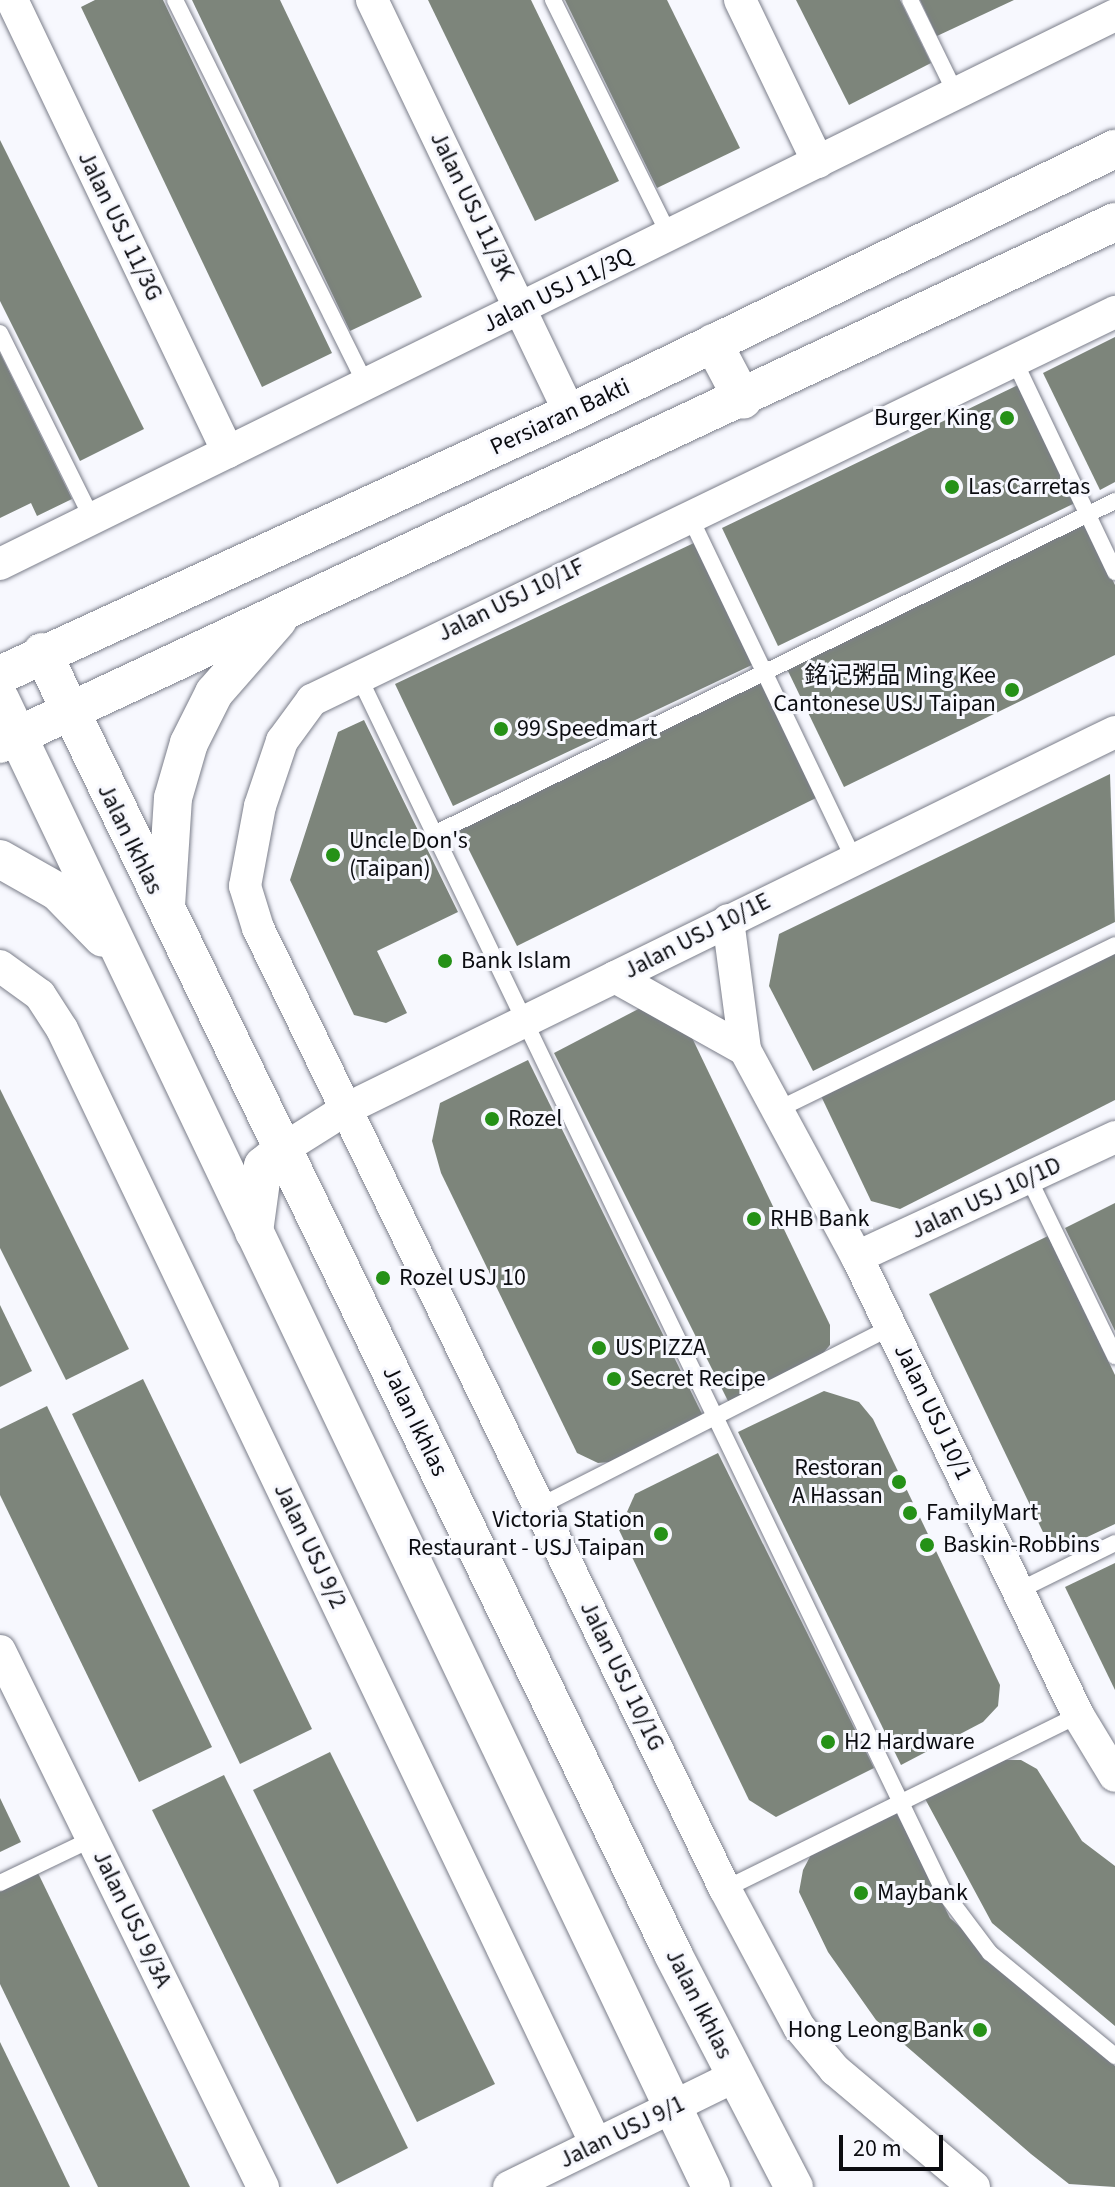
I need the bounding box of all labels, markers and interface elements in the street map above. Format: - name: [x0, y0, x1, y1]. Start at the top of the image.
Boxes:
- street label: Jalan USJ 11/3K: [424, 127, 520, 285]
- street label: Jalan USJ 11/3G: [71, 147, 169, 305]
- street label: Jalan USJ 11/3Q: [478, 241, 638, 339]
- street label: Persiaran Bakti: [486, 372, 634, 462]
- place label: Burger King: [874, 404, 991, 432]
- marker: Burger King: [998, 409, 1016, 427]
- place label: Las Carretas: [968, 473, 1090, 501]
- marker: Las Carretas: [943, 478, 961, 496]
- street label: Jalan USJ 10/1F: [433, 552, 589, 648]
- place label: 銘记粥品 Ming Kee Cantonese USJ Taipan: [773, 662, 996, 718]
- marker: 銘记粥品 Ming Kee Cantonese USJ Taipan: [1003, 681, 1021, 699]
- place label: 99 Speedmart: [517, 715, 657, 743]
- marker: 99 Speedmart: [492, 720, 510, 738]
- street label: Jalan Ikhlas: [91, 779, 169, 899]
- place label: Uncle Don's (Taipan): [349, 827, 468, 883]
- marker: Uncle Don's (Taipan): [324, 846, 342, 864]
- street label: Jalan USJ 10/1E: [619, 887, 775, 985]
- place label: Bank Islam: [461, 947, 571, 975]
- marker: Bank Islam: [436, 952, 454, 970]
- place label: Rozel: [508, 1105, 562, 1133]
- marker: Rozel: [483, 1110, 501, 1128]
- street label: Jalan USJ 10/1D: [906, 1151, 1066, 1245]
- place label: RHB Bank: [770, 1205, 869, 1233]
- marker: RHB Bank: [745, 1210, 763, 1228]
- place label: Rozel USJ 10: [399, 1264, 526, 1292]
- marker: Rozel USJ 10: [374, 1269, 392, 1287]
- place label: US PIZZA: [615, 1334, 706, 1362]
- marker: US PIZZA: [590, 1339, 608, 1357]
- street label: Jalan USJ 10/1: [888, 1339, 978, 1485]
- street label: Jalan Ikhlas: [376, 1361, 454, 1481]
- place label: Secret Recipe: [630, 1365, 766, 1393]
- marker: Secret Recipe: [605, 1370, 623, 1388]
- place label: Restoran A Hassan: [792, 1454, 883, 1510]
- marker: Restoran A Hassan: [890, 1473, 908, 1491]
- street label: Jalan USJ 9/2: [267, 1479, 353, 1613]
- place label: FamilyMart: [926, 1499, 1038, 1527]
- marker: FamilyMart: [901, 1504, 919, 1522]
- place label: Victoria Station Restaurant - USJ Taipan: [408, 1506, 645, 1562]
- marker: Victoria Station Restaurant - USJ Taipan: [652, 1525, 670, 1543]
- place label: Baskin-Robbins: [943, 1531, 1100, 1559]
- marker: Baskin-Robbins: [918, 1536, 936, 1554]
- street label: Jalan USJ 10/1G: [573, 1597, 671, 1755]
- place label: H2 Hardware: [844, 1728, 975, 1756]
- marker: H2 Hardware: [819, 1733, 837, 1751]
- street label: Jalan USJ 9/3A: [86, 1846, 178, 1992]
- place label: Maybank: [877, 1879, 968, 1907]
- marker: Maybank: [852, 1884, 870, 1902]
- street label: Jalan Ikhlas: [659, 1944, 739, 2064]
- place label: Hong Leong Bank: [788, 2016, 964, 2044]
- marker: Hong Leong Bank: [971, 2021, 989, 2039]
- street label: Jalan USJ 9/1: [555, 2089, 689, 2175]
- scale bar: [843, 2119, 947, 2169]
- text: 20 m: [853, 2131, 902, 2166]

